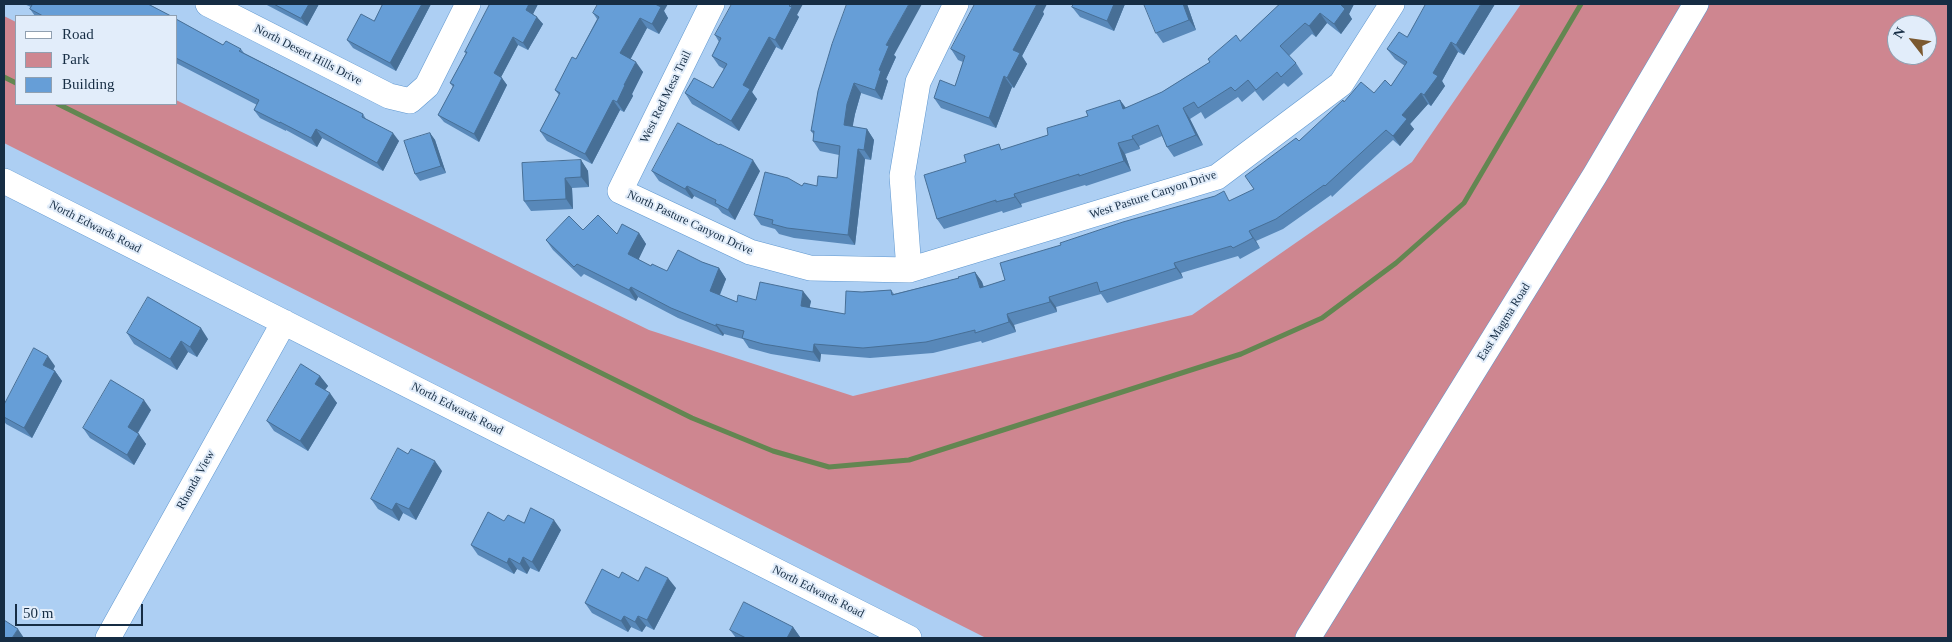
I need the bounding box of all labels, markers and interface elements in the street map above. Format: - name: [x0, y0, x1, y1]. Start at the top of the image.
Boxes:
- legend: [15, 15, 178, 105]
- north arrow: [1887, 15, 1937, 65]
- street label: North Desert Hills Drive: [252, 22, 364, 88]
- text: N: [1890, 25, 1908, 41]
- text: Road: [62, 26, 94, 42]
- street label: West Red Mesa Trail: [637, 48, 695, 146]
- text: Park: [62, 51, 90, 67]
- text: Building: [62, 76, 115, 92]
- street label: West Pasture Canyon Drive: [1088, 168, 1218, 222]
- street label: North Pasture Canyon Drive: [625, 188, 755, 258]
- street label: North Edwards Road: [47, 198, 143, 256]
- street label: East Magma Road: [1474, 281, 1534, 363]
- street label: North Edwards Road: [409, 380, 505, 438]
- street label: Rhonda View: [174, 448, 218, 512]
- street label: North Edwards Road: [770, 563, 866, 621]
- scale bar: [18, 594, 145, 626]
- text: 50 m: [23, 605, 53, 621]

